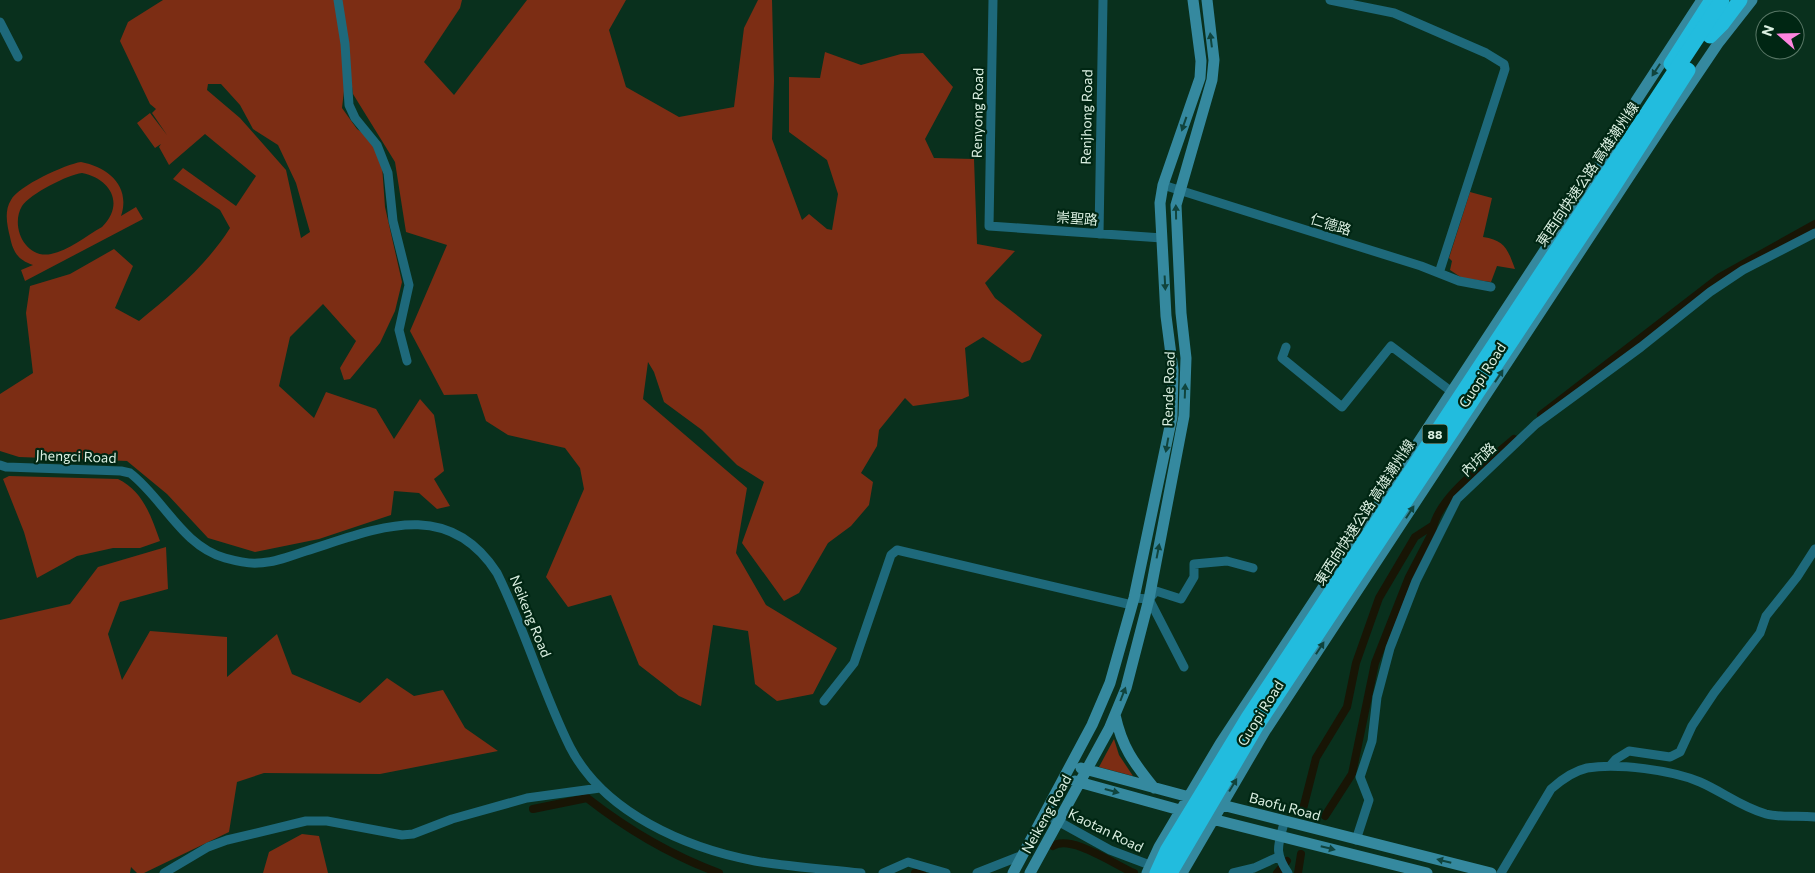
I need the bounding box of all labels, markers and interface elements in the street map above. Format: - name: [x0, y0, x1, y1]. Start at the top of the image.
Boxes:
- north arrow: [1755, 10, 1805, 60]
- text: N: [1758, 23, 1777, 38]
- one-way arrow: [1207, 31, 1215, 47]
- one-way arrow: [1651, 64, 1661, 77]
- street label: Renyong Road: [968, 68, 986, 158]
- street label: Renjhong Road: [1077, 69, 1095, 165]
- street label: 東西向快速公路 高雄潮州線: [1532, 98, 1642, 250]
- one-way arrow: [1180, 117, 1187, 132]
- one-way arrow: [1172, 203, 1180, 219]
- street label: 崇聖路: [1055, 208, 1099, 228]
- street label: 仁德路: [1308, 210, 1354, 238]
- one-way arrow: [1161, 275, 1169, 291]
- street label: Guopi Road: [1455, 339, 1509, 411]
- street label: Rende Road: [1158, 351, 1178, 427]
- one-way arrow: [1494, 370, 1504, 383]
- one-way arrow: [1181, 383, 1189, 399]
- road number: 88: [1422, 424, 1448, 444]
- street label: 東西向快速公路 高雄潮州線: [1310, 436, 1418, 588]
- one-way arrow: [1163, 437, 1171, 453]
- street label: 內坑路: [1457, 438, 1499, 480]
- street label: Jhengci Road: [35, 446, 117, 466]
- one-way arrow: [1405, 505, 1414, 519]
- one-way arrow: [1154, 544, 1162, 559]
- street label: Neikeng Road: [507, 572, 555, 660]
- one-way arrow: [1315, 641, 1325, 654]
- street label: Guopi Road: [1233, 677, 1287, 749]
- one-way arrow: [1120, 687, 1127, 702]
- street label: Neikeng Road: [1017, 772, 1075, 856]
- one-way arrow: [1229, 777, 1237, 792]
- one-way arrow: [1104, 787, 1119, 795]
- street label: Baofu Road: [1247, 788, 1323, 824]
- street label: Kaotan Road: [1066, 805, 1146, 855]
- one-way arrow: [1320, 844, 1335, 852]
- one-way arrow: [1436, 857, 1451, 865]

